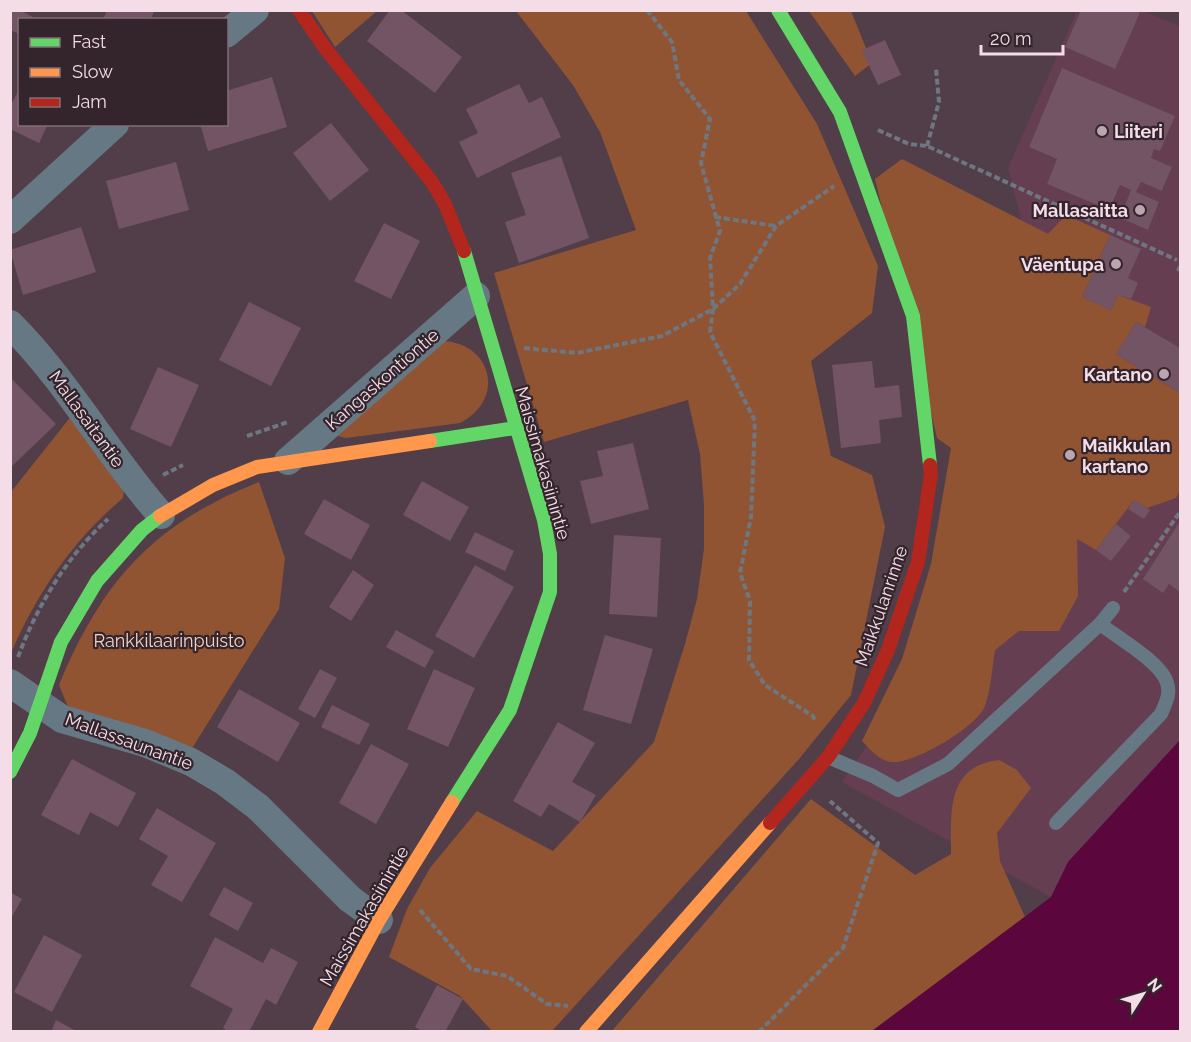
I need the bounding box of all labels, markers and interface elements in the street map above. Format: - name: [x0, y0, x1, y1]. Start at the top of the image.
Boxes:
- legend: [18, 18, 228, 126]
- scale bar: [981, 18, 1064, 56]
- text: 20 m: [990, 28, 1032, 49]
- text: Fast: [72, 31, 106, 52]
- text: Slow: [72, 61, 113, 82]
- text: Jam: [72, 91, 107, 112]
- place label: Liiteri: [1114, 121, 1163, 142]
- marker: Liiteri: [1095, 124, 1109, 138]
- place label: Mallasaitta: [1033, 200, 1128, 221]
- marker: Mallasaitta: [1133, 203, 1147, 217]
- place label: Väentupa: [1021, 254, 1104, 275]
- marker: Väentupa: [1109, 257, 1123, 271]
- street label: Kangaskontiontie: [321, 324, 443, 434]
- place label: Kartano: [1084, 364, 1152, 385]
- street label: Mallasaitantie: [45, 367, 129, 472]
- marker: Kartano: [1157, 367, 1171, 381]
- street label: Maissimakasiinintie: [511, 384, 575, 542]
- place label: Maikkulan kartano: [1082, 435, 1171, 477]
- marker: Maikkulan kartano: [1063, 448, 1077, 462]
- street label: Maikkulanrinne: [851, 543, 912, 669]
- park label: Rankkilaarinpuisto: [93, 630, 245, 651]
- street label: Mallassaunantie: [62, 708, 196, 774]
- street label: Maissimakasiinintie: [315, 842, 413, 990]
- north arrow: [1113, 964, 1173, 1024]
- text: N: [1143, 975, 1166, 996]

